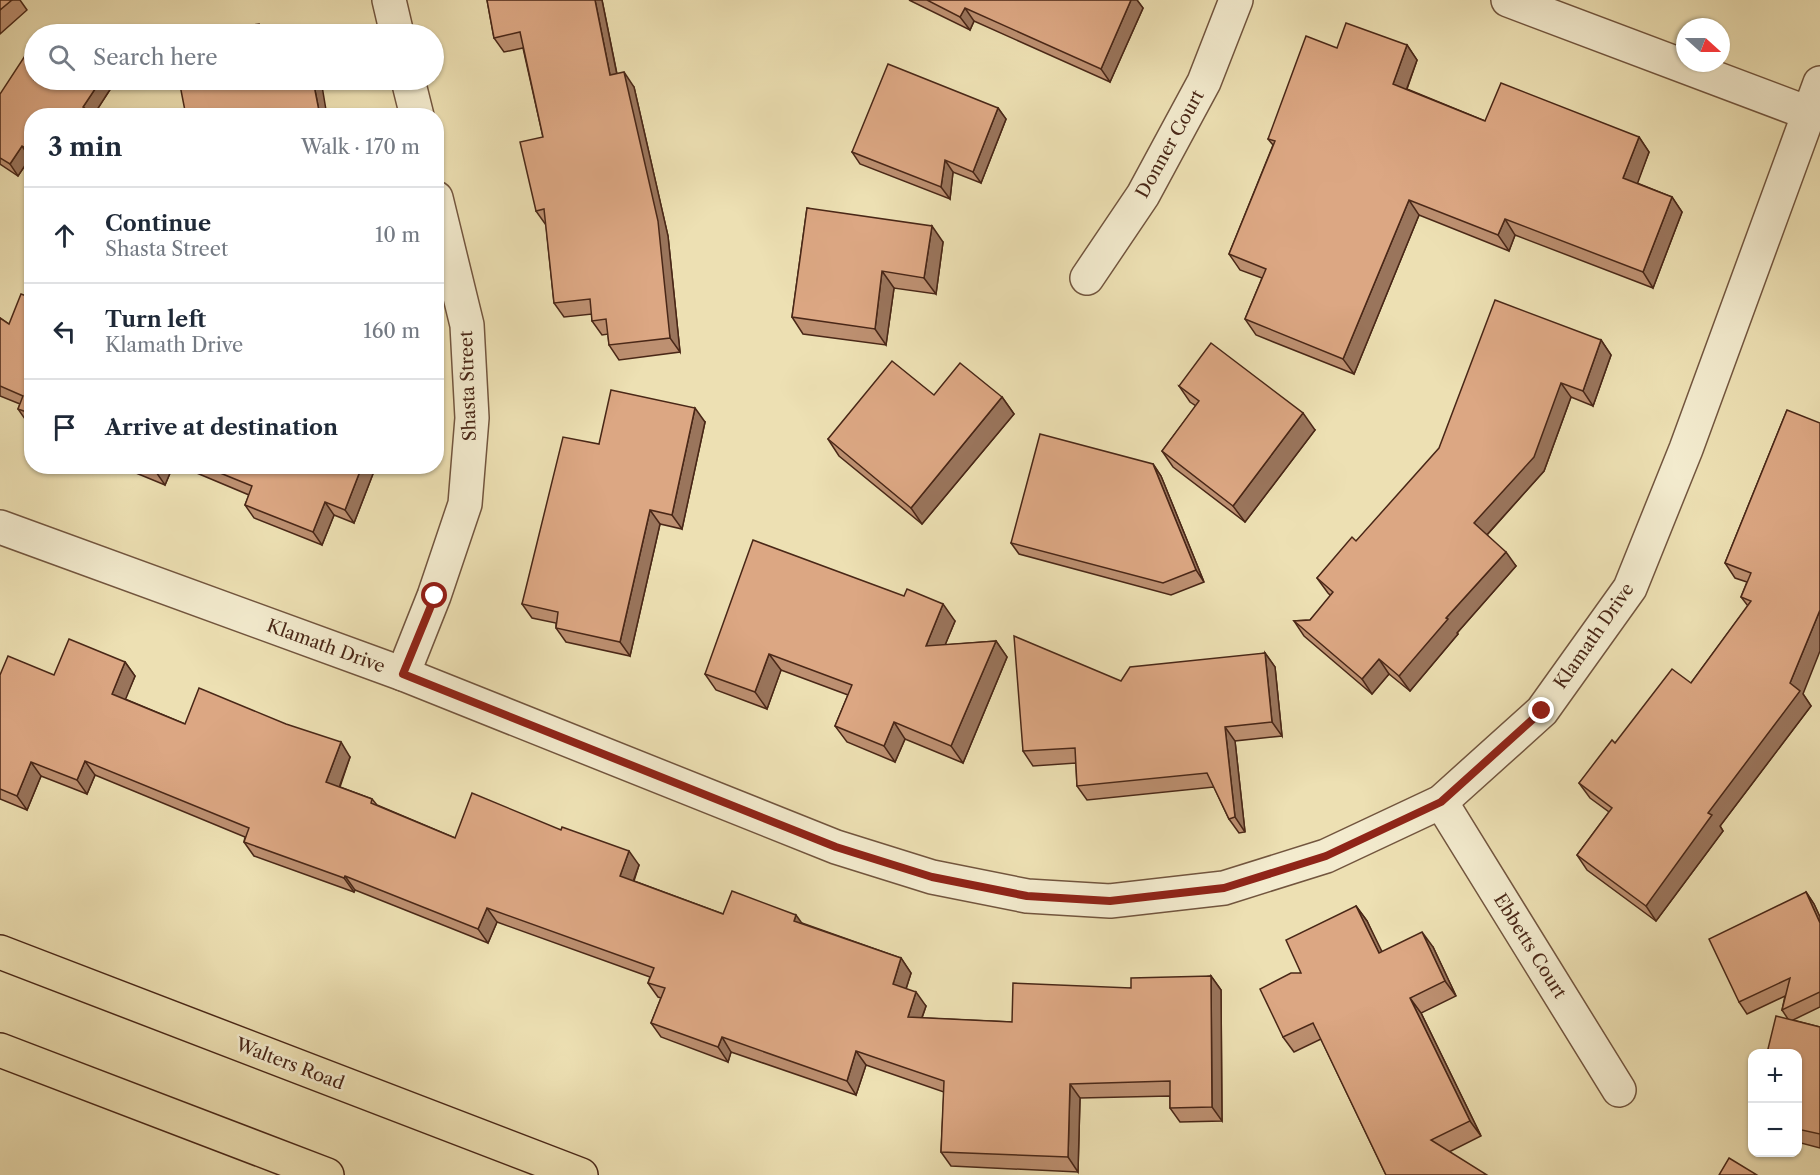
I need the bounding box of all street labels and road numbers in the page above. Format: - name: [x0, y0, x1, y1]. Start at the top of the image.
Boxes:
- street label: Donner Court: [1131, 86, 1209, 202]
- street label: Shasta Street: [455, 330, 481, 442]
- street label: Klamath Drive: [1549, 579, 1639, 693]
- street label: Klamath Drive: [264, 614, 388, 678]
- street label: Ebbetts Court: [1489, 889, 1571, 1003]
- street label: Walters Road: [232, 1033, 347, 1095]

